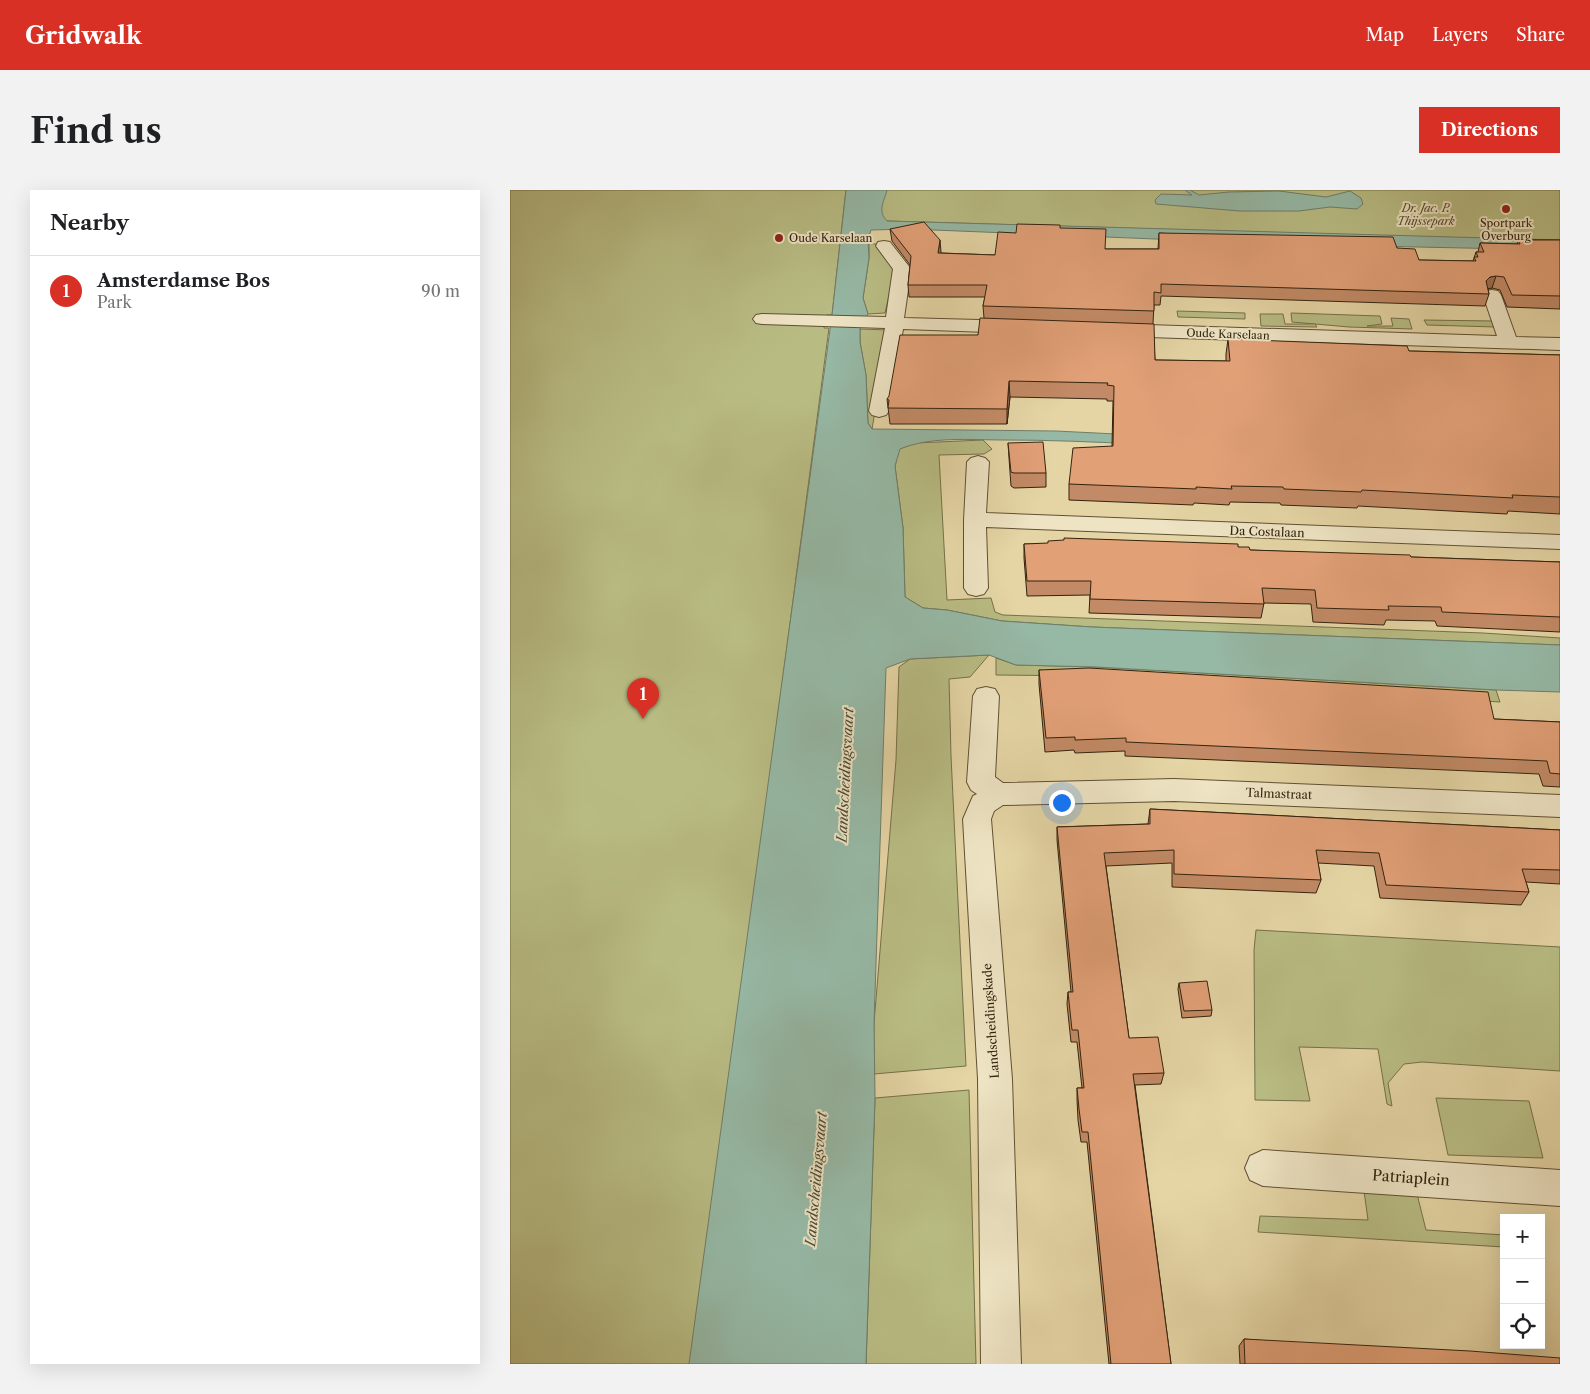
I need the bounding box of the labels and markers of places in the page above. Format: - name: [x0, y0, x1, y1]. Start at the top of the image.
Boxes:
- marker: Sportpark Overburg: [1500, 203, 1512, 215]
- place label: Sportpark Overburg: [1480, 216, 1533, 243]
- place label: Oude Karselaan: [789, 231, 873, 245]
- marker: Oude Karselaan: [773, 232, 785, 244]
- pin: 1: [627, 678, 659, 719]

